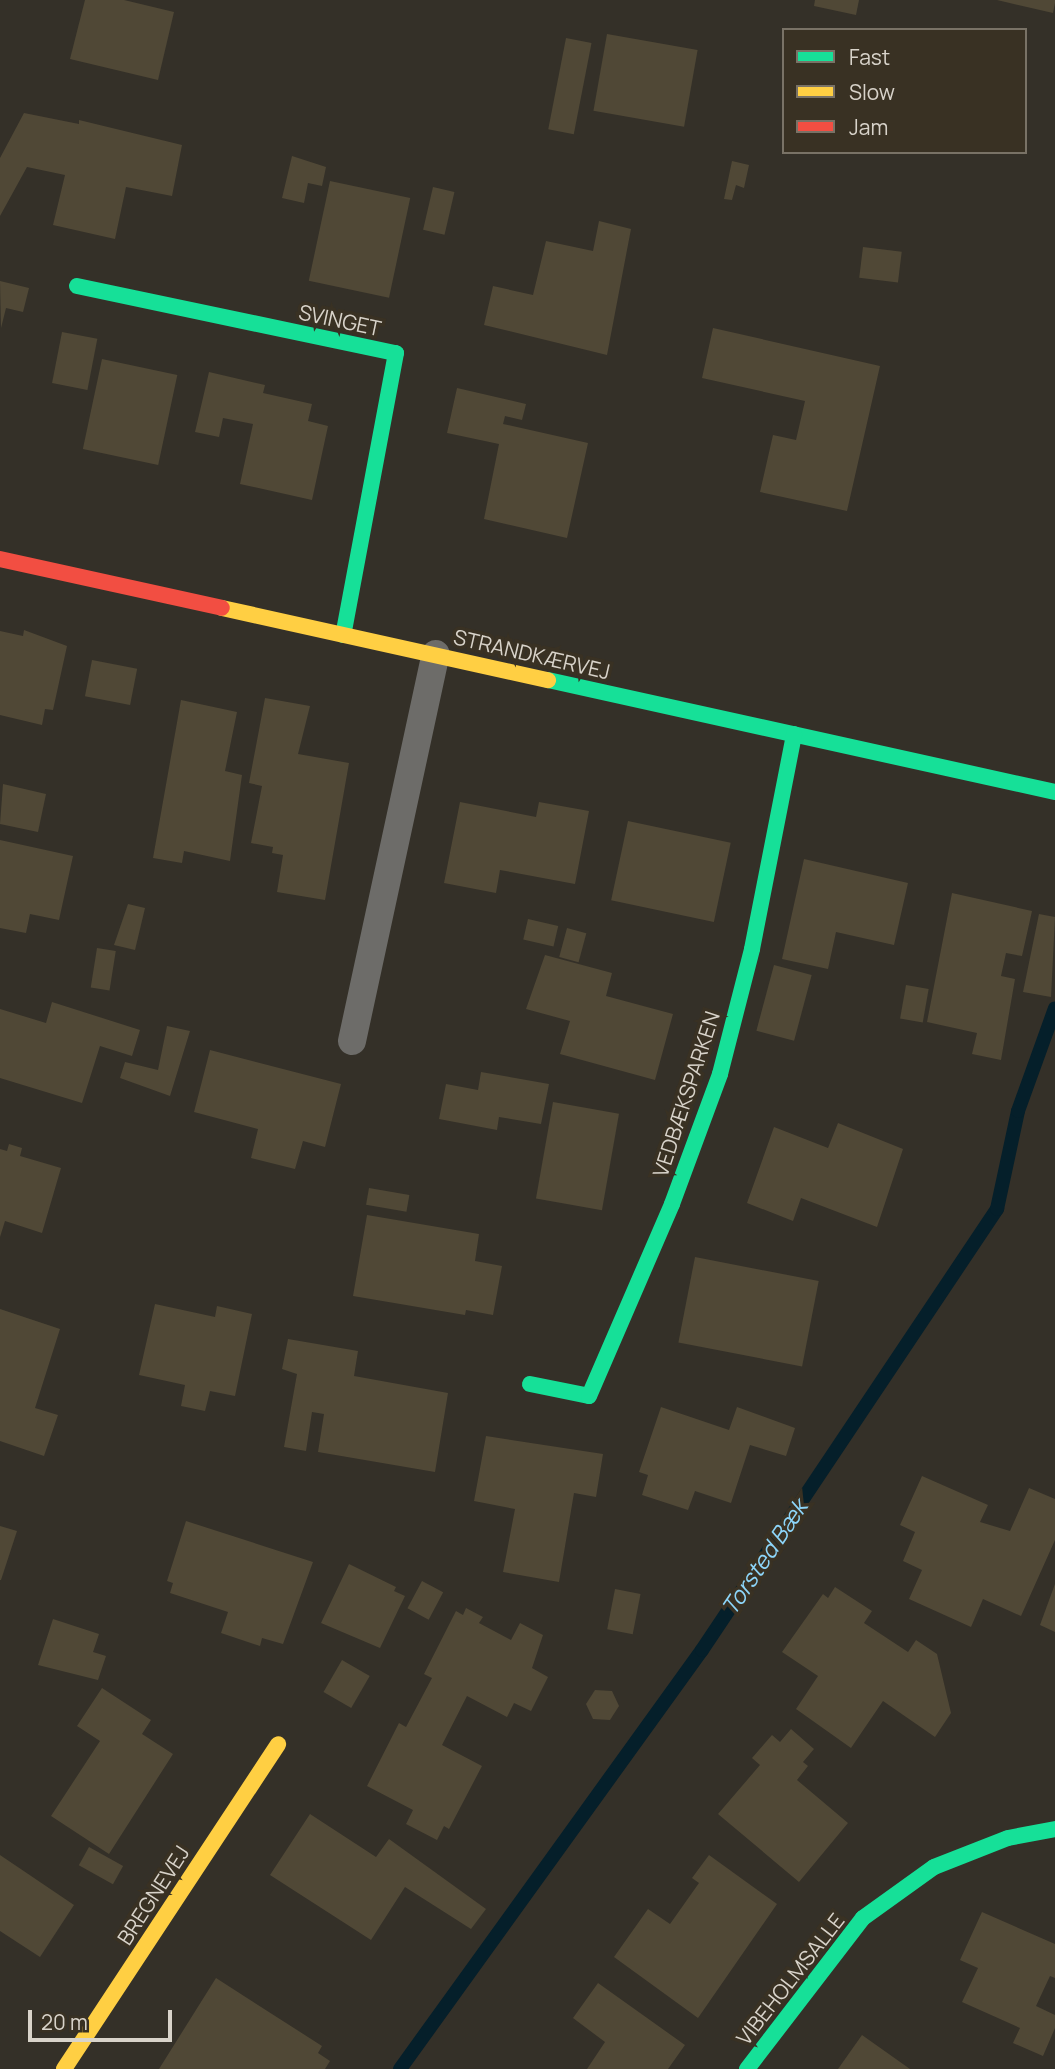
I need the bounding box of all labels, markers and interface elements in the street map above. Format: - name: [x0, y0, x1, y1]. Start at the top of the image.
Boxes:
- legend: [782, 28, 1027, 154]
- text: Fast: [849, 43, 890, 71]
- text: Slow: [849, 78, 895, 106]
- text: Jam: [849, 113, 888, 141]
- street label: SVINGET: [296, 299, 384, 341]
- street label: STRANDKÆRVEJ: [451, 624, 613, 684]
- street label: VEDBÆKSPARKEN: [647, 1008, 725, 1180]
- water label: Torsted Bæk: [715, 1494, 813, 1620]
- street label: BREGNEVEJ: [112, 1841, 194, 1949]
- street label: VIBEHOLMSALLE: [731, 1908, 849, 2050]
- scale bar: [32, 1996, 175, 2040]
- text: 20 m: [41, 2008, 88, 2036]

